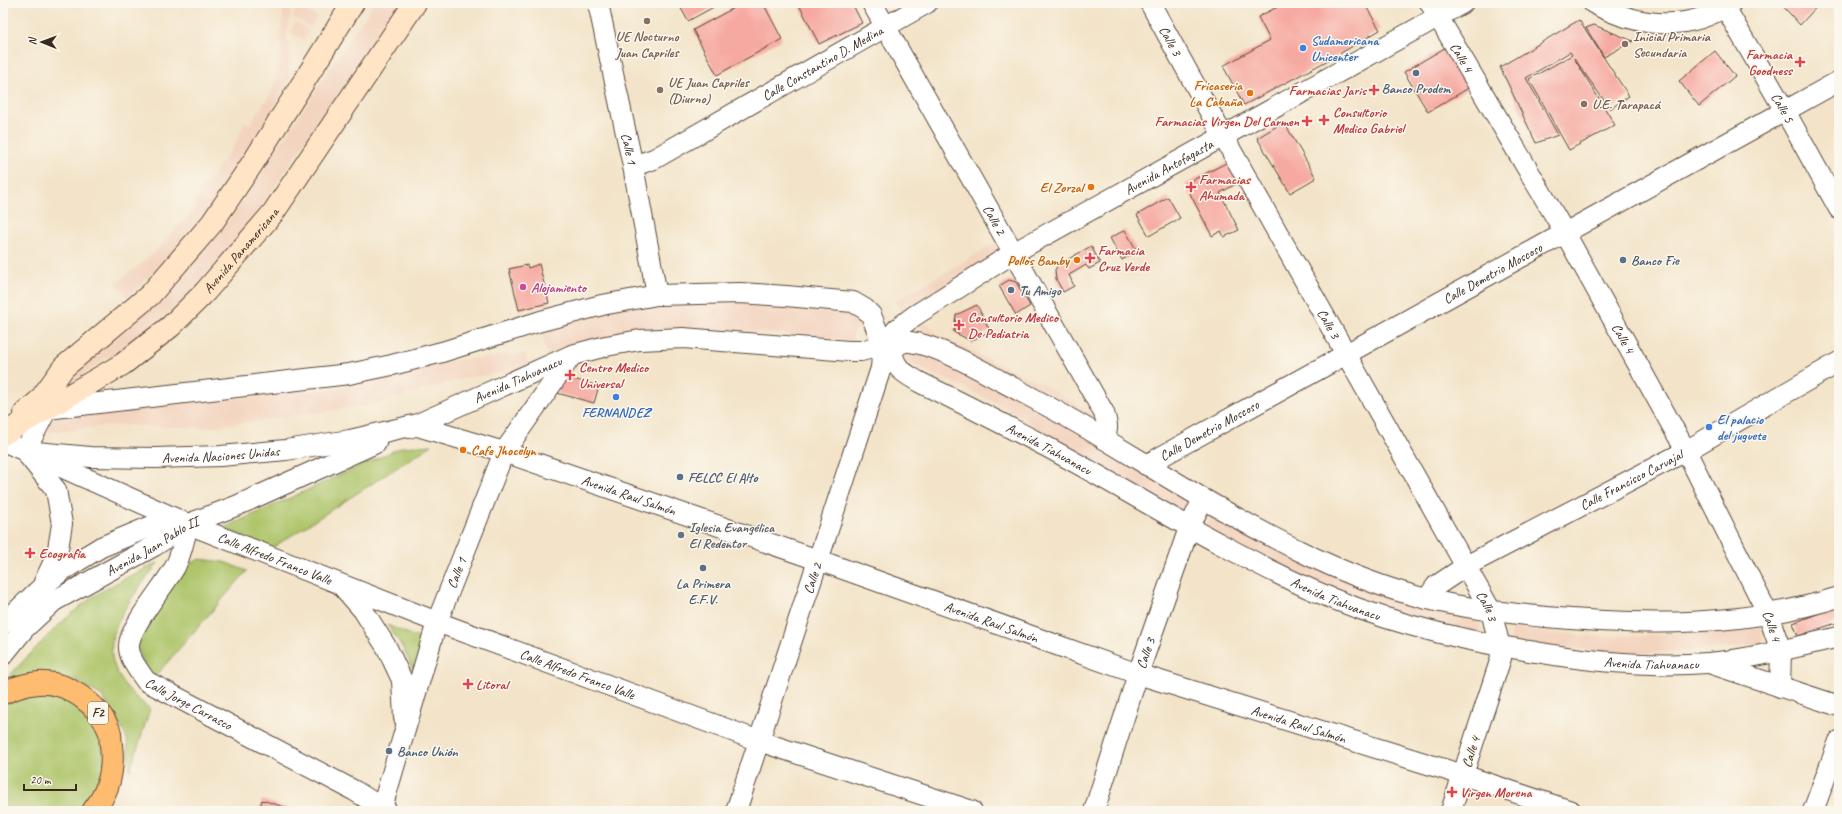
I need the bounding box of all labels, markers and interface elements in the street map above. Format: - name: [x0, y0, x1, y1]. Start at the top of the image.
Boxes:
- marker: UE Nocturno Juan Capriles: [642, 16, 652, 26]
- street label: Calle Constantino D. Medina: [759, 21, 887, 104]
- north arrow: [22, 22, 62, 62]
- street label: Calle 3: [1156, 23, 1187, 60]
- place label: UE Nocturno Juan Capriles: [615, 28, 680, 61]
- place label: Inicial Primaria Secundaria: [1633, 28, 1712, 61]
- place label: Sudamericana Unicenter: [1311, 32, 1379, 65]
- text: N: [25, 36, 39, 45]
- street label: Calle 4: [1447, 39, 1478, 77]
- marker: Inicial Primaria Secundaria: [1620, 39, 1630, 49]
- marker: Sudamericana Unicenter: [1298, 43, 1308, 53]
- place label: Farmacia Goodness: [1746, 46, 1794, 79]
- marker: Farmacia Goodness: [1795, 57, 1805, 67]
- marker: Banco Prodem: [1411, 68, 1421, 78]
- place label: UE Juan Capriles (Diurno): [668, 74, 751, 107]
- place label: Fricaseria La Cabaña: [1189, 77, 1244, 110]
- place label: Banco Prodem: [1382, 80, 1452, 97]
- place label: Farmacias Jaris: [1289, 82, 1368, 99]
- marker: UE Juan Capriles (Diurno): [655, 85, 665, 95]
- marker: Farmacias Jaris: [1369, 85, 1379, 95]
- marker: Fricaseria La Cabaña: [1245, 88, 1255, 98]
- street label: Calle 5: [1768, 89, 1798, 126]
- place label: U.E. Tarapacá: [1592, 96, 1662, 113]
- marker: U.E. Tarapacá: [1579, 99, 1589, 109]
- place label: Consultorio Medico Gabriel: [1333, 104, 1407, 137]
- place label: Farmacias Virgen Del Carmen: [1155, 113, 1300, 130]
- marker: Consultorio Medico Gabriel: [1318, 114, 1330, 126]
- marker: Farmacias Virgen Del Carmen: [1302, 116, 1312, 126]
- street label: Calle 1: [618, 131, 641, 167]
- street label: Avenida Antofagasta: [1121, 135, 1217, 198]
- place label: Farmacias Ahumada: [1199, 171, 1252, 204]
- place label: El Zorzal: [1040, 179, 1087, 196]
- marker: El Zorzal: [1086, 182, 1096, 192]
- marker: Farmacias Ahumada: [1186, 182, 1196, 192]
- street label: Calle 2: [979, 202, 1011, 239]
- street label: Avenida Panamericana: [199, 204, 283, 297]
- street label: Calle Demetrio Moscoso: [1440, 238, 1546, 307]
- place label: Farmacia Cruz Verde: [1098, 242, 1150, 275]
- place label: Pollos Bamby: [1007, 252, 1071, 269]
- place label: Banco Fie: [1631, 252, 1680, 269]
- marker: Farmacia Cruz Verde: [1085, 253, 1095, 263]
- marker: Pollos Bamby: [1072, 255, 1082, 265]
- marker: Banco Fie: [1618, 255, 1628, 265]
- place label: Alojamiento: [531, 279, 588, 296]
- marker: Alojamiento: [518, 282, 528, 292]
- place label: Tu Amigo: [1019, 282, 1062, 299]
- marker: Tu Amigo: [1006, 285, 1016, 295]
- street label: Calle 3: [1314, 305, 1345, 343]
- place label: Consultorio Medico De Pediatria: [968, 309, 1060, 342]
- marker: Consultorio Medico De Pediatria: [953, 319, 965, 331]
- street label: Calle 4: [1608, 320, 1639, 358]
- street label: Avenida Tiahuanacu: [471, 352, 565, 406]
- place label: Centro Medico Universal: [579, 359, 650, 392]
- marker: Centro Medico Universal: [564, 369, 576, 381]
- marker: FERNANDEZ: [611, 392, 621, 402]
- street label: Calle Demetrio Moscoso: [1156, 395, 1262, 464]
- place label: FERNANDEZ: [582, 404, 653, 421]
- place label: El palacio del juguete: [1717, 411, 1767, 444]
- street label: Avenida Tiahuanacu: [1003, 419, 1095, 479]
- marker: El palacio del juguete: [1704, 422, 1714, 432]
- street label: Avenida Naciones Unidas: [162, 442, 281, 466]
- place label: Cafe Jhocelyn: [471, 442, 538, 459]
- marker: Cafe Jhocelyn: [458, 445, 468, 455]
- street label: Calle Francisco Carvajal: [1577, 445, 1688, 514]
- place label: FELCC El Alto: [688, 469, 758, 486]
- street label: Avenida Raul Salmón: [580, 471, 679, 519]
- marker: FELCC El Alto: [675, 472, 685, 482]
- street label: Avenida Juan Pablo II: [103, 511, 204, 579]
- place label: Iglesia Evangélica El Redentor: [689, 519, 775, 552]
- street label: Calle Alfredo Franco Valle: [215, 528, 335, 589]
- marker: Iglesia Evangélica El Redentor: [676, 530, 686, 540]
- place label: Ecografia: [39, 545, 86, 562]
- marker: Ecografia: [24, 547, 36, 559]
- street label: Calle 1: [443, 554, 470, 591]
- street label: Calle 2: [799, 559, 826, 596]
- marker: La Primera E.F.V.: [698, 563, 708, 573]
- street label: Avenida Tiahuanacu: [1288, 573, 1383, 624]
- place label: La Primera E.F.V.: [676, 575, 732, 608]
- street label: Calle 3: [1473, 588, 1502, 624]
- street label: Avenida Raul Salmón: [942, 597, 1041, 646]
- street label: Calle 4: [1759, 607, 1786, 645]
- street label: Calle 3: [1132, 634, 1159, 671]
- street label: Calle Alfredo Franco Valle: [518, 645, 638, 703]
- street label: Avenida Tiahuanacu: [1603, 653, 1700, 673]
- street label: Calle Jorge Carrasco: [142, 674, 236, 734]
- place label: Litoral: [476, 676, 510, 693]
- marker: Litoral: [463, 679, 473, 689]
- street label: Avenida Raul Salmón: [1249, 701, 1349, 747]
- road number: F2: [88, 702, 108, 724]
- street label: Calle 4: [1458, 733, 1485, 770]
- place label: Banco Unión: [397, 743, 458, 760]
- marker: Banco Unión: [384, 746, 394, 756]
- scale bar: [24, 766, 76, 792]
- text: 20 m: [30, 772, 52, 788]
- place label: Virgen Morena: [1460, 784, 1533, 801]
- marker: Virgen Morena: [1447, 787, 1457, 797]

